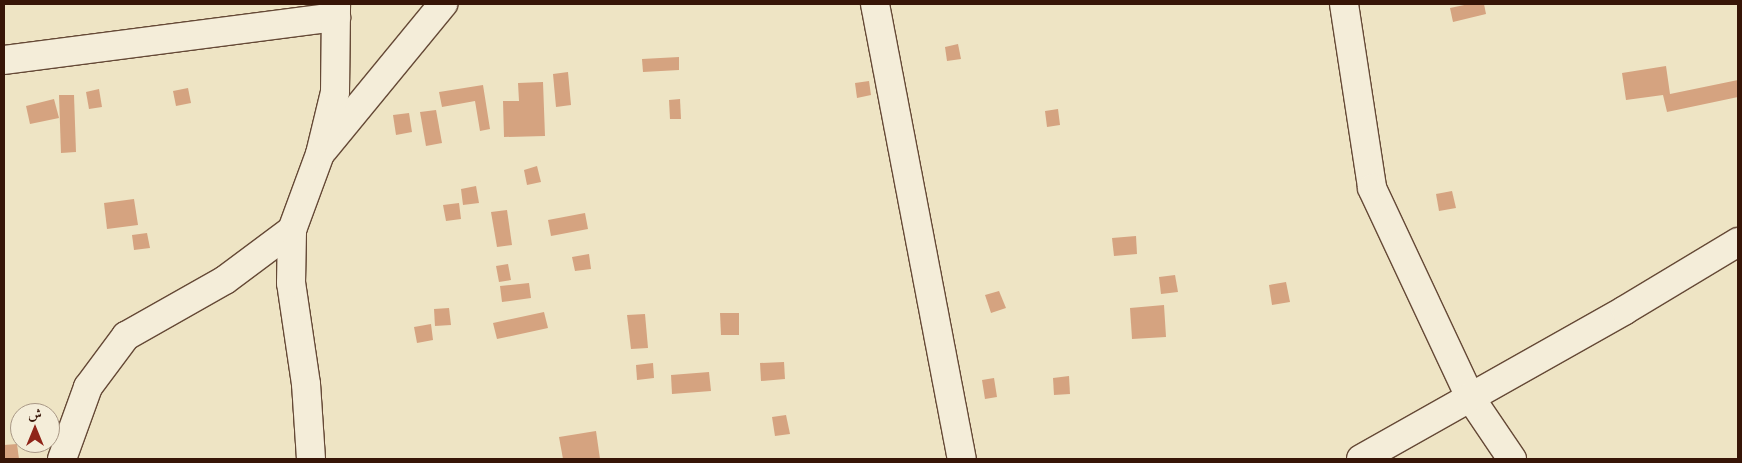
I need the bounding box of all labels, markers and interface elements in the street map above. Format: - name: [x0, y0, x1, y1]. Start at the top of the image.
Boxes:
- north arrow: [10, 403, 60, 453]
- text: ش: [28, 405, 42, 423]

